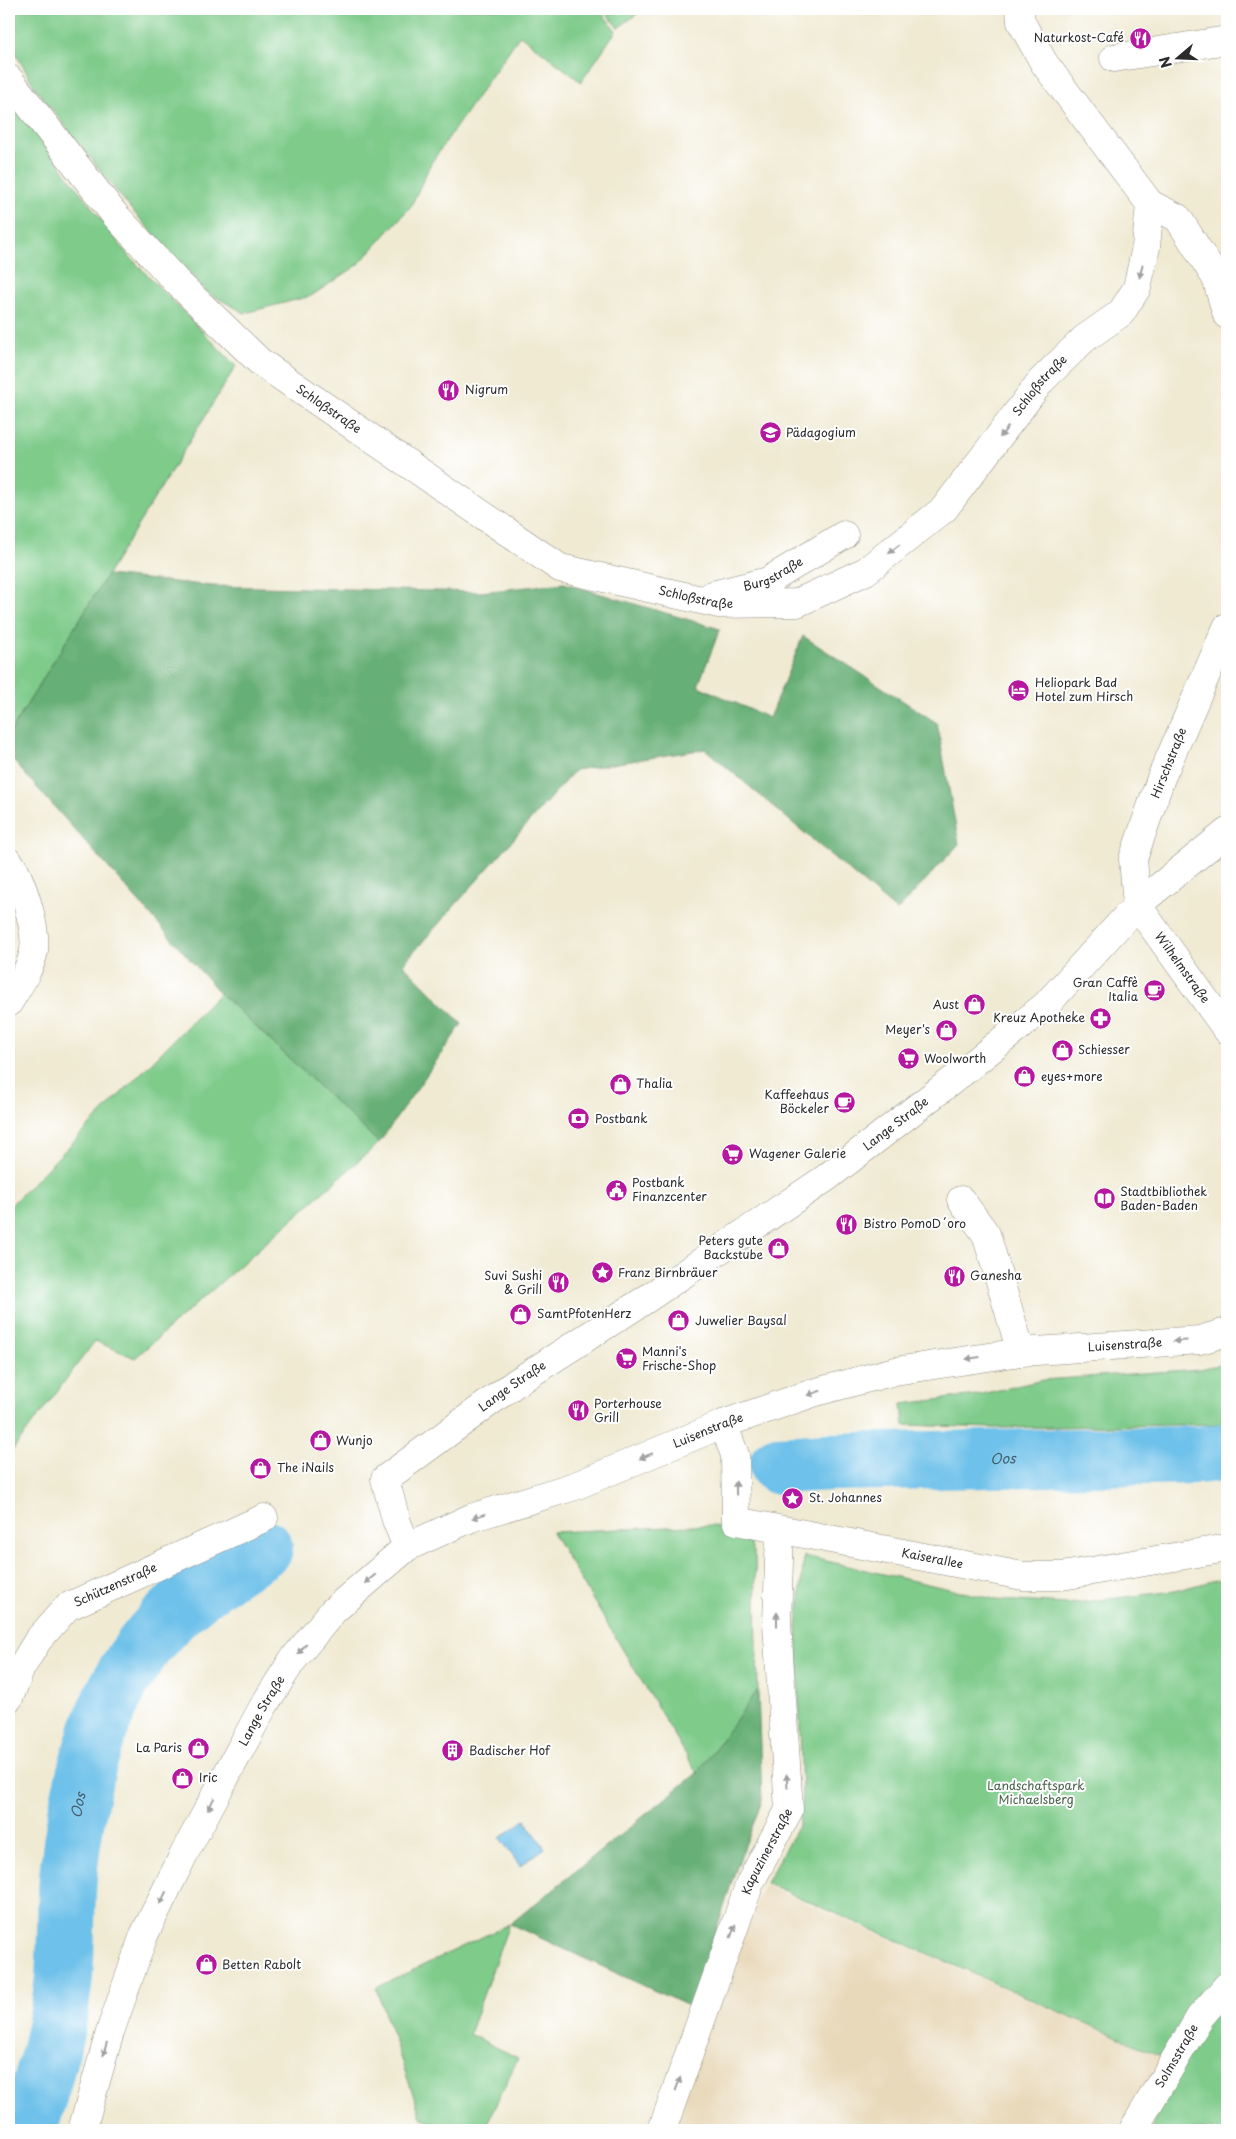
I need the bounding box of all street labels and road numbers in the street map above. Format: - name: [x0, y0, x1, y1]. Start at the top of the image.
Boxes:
- street label: Schloßstraße: [1008, 350, 1071, 419]
- street label: Schloßstraße: [293, 379, 365, 437]
- street label: Burgstraße: [741, 552, 806, 595]
- street label: Schloßstraße: [657, 581, 733, 612]
- street label: Hirschstraße: [1146, 724, 1190, 801]
- street label: Wilhelmstraße: [1151, 928, 1215, 1007]
- street label: Lange Straße: [859, 1092, 932, 1154]
- street label: Luisenstraße: [1087, 1333, 1163, 1356]
- street label: Lange Straße: [474, 1356, 549, 1416]
- street label: Luisenstraße: [670, 1408, 745, 1452]
- street label: Kaiserallee: [900, 1543, 965, 1572]
- street label: Schützenstraße: [70, 1558, 159, 1611]
- street label: Lange Straße: [234, 1672, 289, 1749]
- street label: Kapuzinerstraße: [737, 1805, 796, 1897]
- street label: Solmsstraße: [1150, 2020, 1202, 2091]

